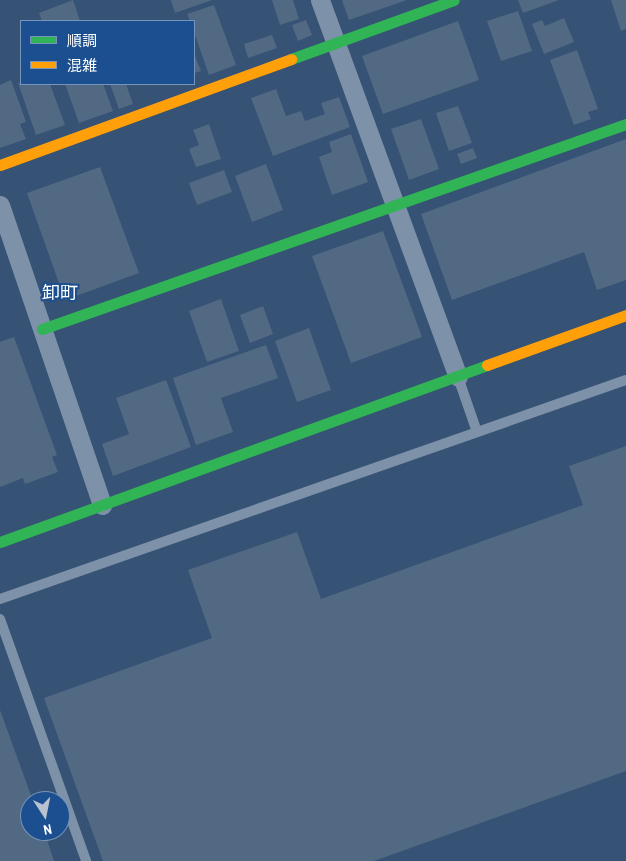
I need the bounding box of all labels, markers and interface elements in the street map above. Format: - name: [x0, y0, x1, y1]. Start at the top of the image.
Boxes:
- legend: [20, 20, 195, 85]
- text: 順調: [67, 30, 97, 51]
- text: 混雑: [67, 55, 97, 76]
- district label: 卸町: [42, 282, 78, 304]
- north arrow: [20, 791, 70, 841]
- text: N: [42, 820, 53, 839]

